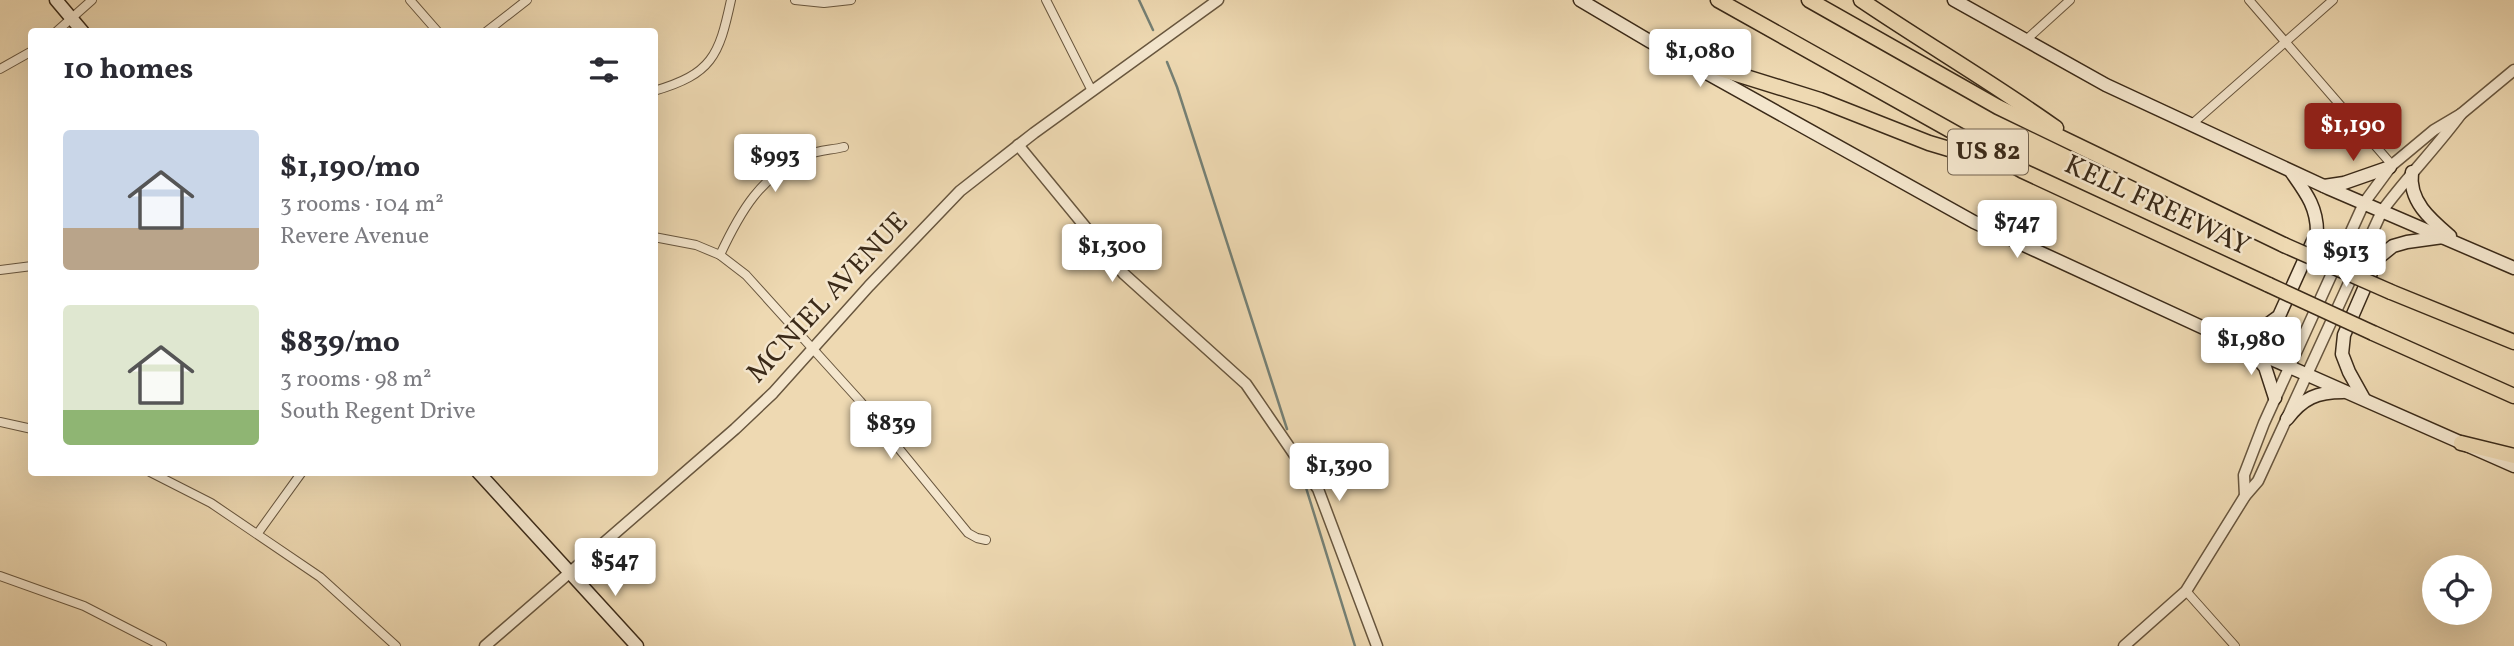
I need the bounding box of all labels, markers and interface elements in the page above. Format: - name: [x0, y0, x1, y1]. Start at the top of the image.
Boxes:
- pin: $1,080: [1643, 29, 1757, 89]
- text: $1,080: [1665, 36, 1735, 68]
- text: 10 homes: [63, 49, 193, 91]
- icon: filters: [585, 51, 623, 89]
- pin: $1,190: [2296, 104, 2410, 163]
- text: $1,190: [2320, 110, 2386, 142]
- road number: US 82: [1948, 130, 2028, 174]
- pin: $993: [734, 134, 816, 194]
- text: $993: [750, 141, 800, 173]
- street label: KELL FREEWAY: [2058, 146, 2256, 266]
- text: $1,190/mo: [280, 147, 420, 189]
- icon: home: [119, 158, 203, 242]
- text: 3 rooms · 104 m²: [280, 189, 444, 221]
- pin: $747: [1976, 201, 2058, 260]
- street label: MCNIEL AVENUE: [738, 204, 918, 392]
- text: $747: [1994, 207, 2040, 239]
- text: Revere Avenue: [280, 221, 429, 253]
- pin: $1,300: [1055, 224, 1169, 284]
- pin: $913: [2305, 230, 2387, 289]
- text: $1,300: [1078, 231, 1146, 263]
- text: $913: [2323, 236, 2369, 268]
- pin: $1,980: [2194, 318, 2308, 377]
- text: $839/mo: [280, 322, 400, 364]
- text: $1,980: [2217, 324, 2285, 356]
- icon: home: [119, 333, 203, 417]
- text: 3 rooms · 98 m²: [280, 364, 432, 396]
- text: South Regent Drive: [280, 396, 476, 428]
- pin: $839: [850, 402, 932, 461]
- text: $839: [866, 408, 916, 440]
- pin: $1,390: [1282, 444, 1396, 503]
- text: $1,390: [1306, 450, 1372, 482]
- pin: $547: [574, 538, 656, 598]
- text: $547: [591, 545, 639, 577]
- map controls: [2422, 555, 2492, 625]
- button: locate: [2422, 555, 2492, 625]

